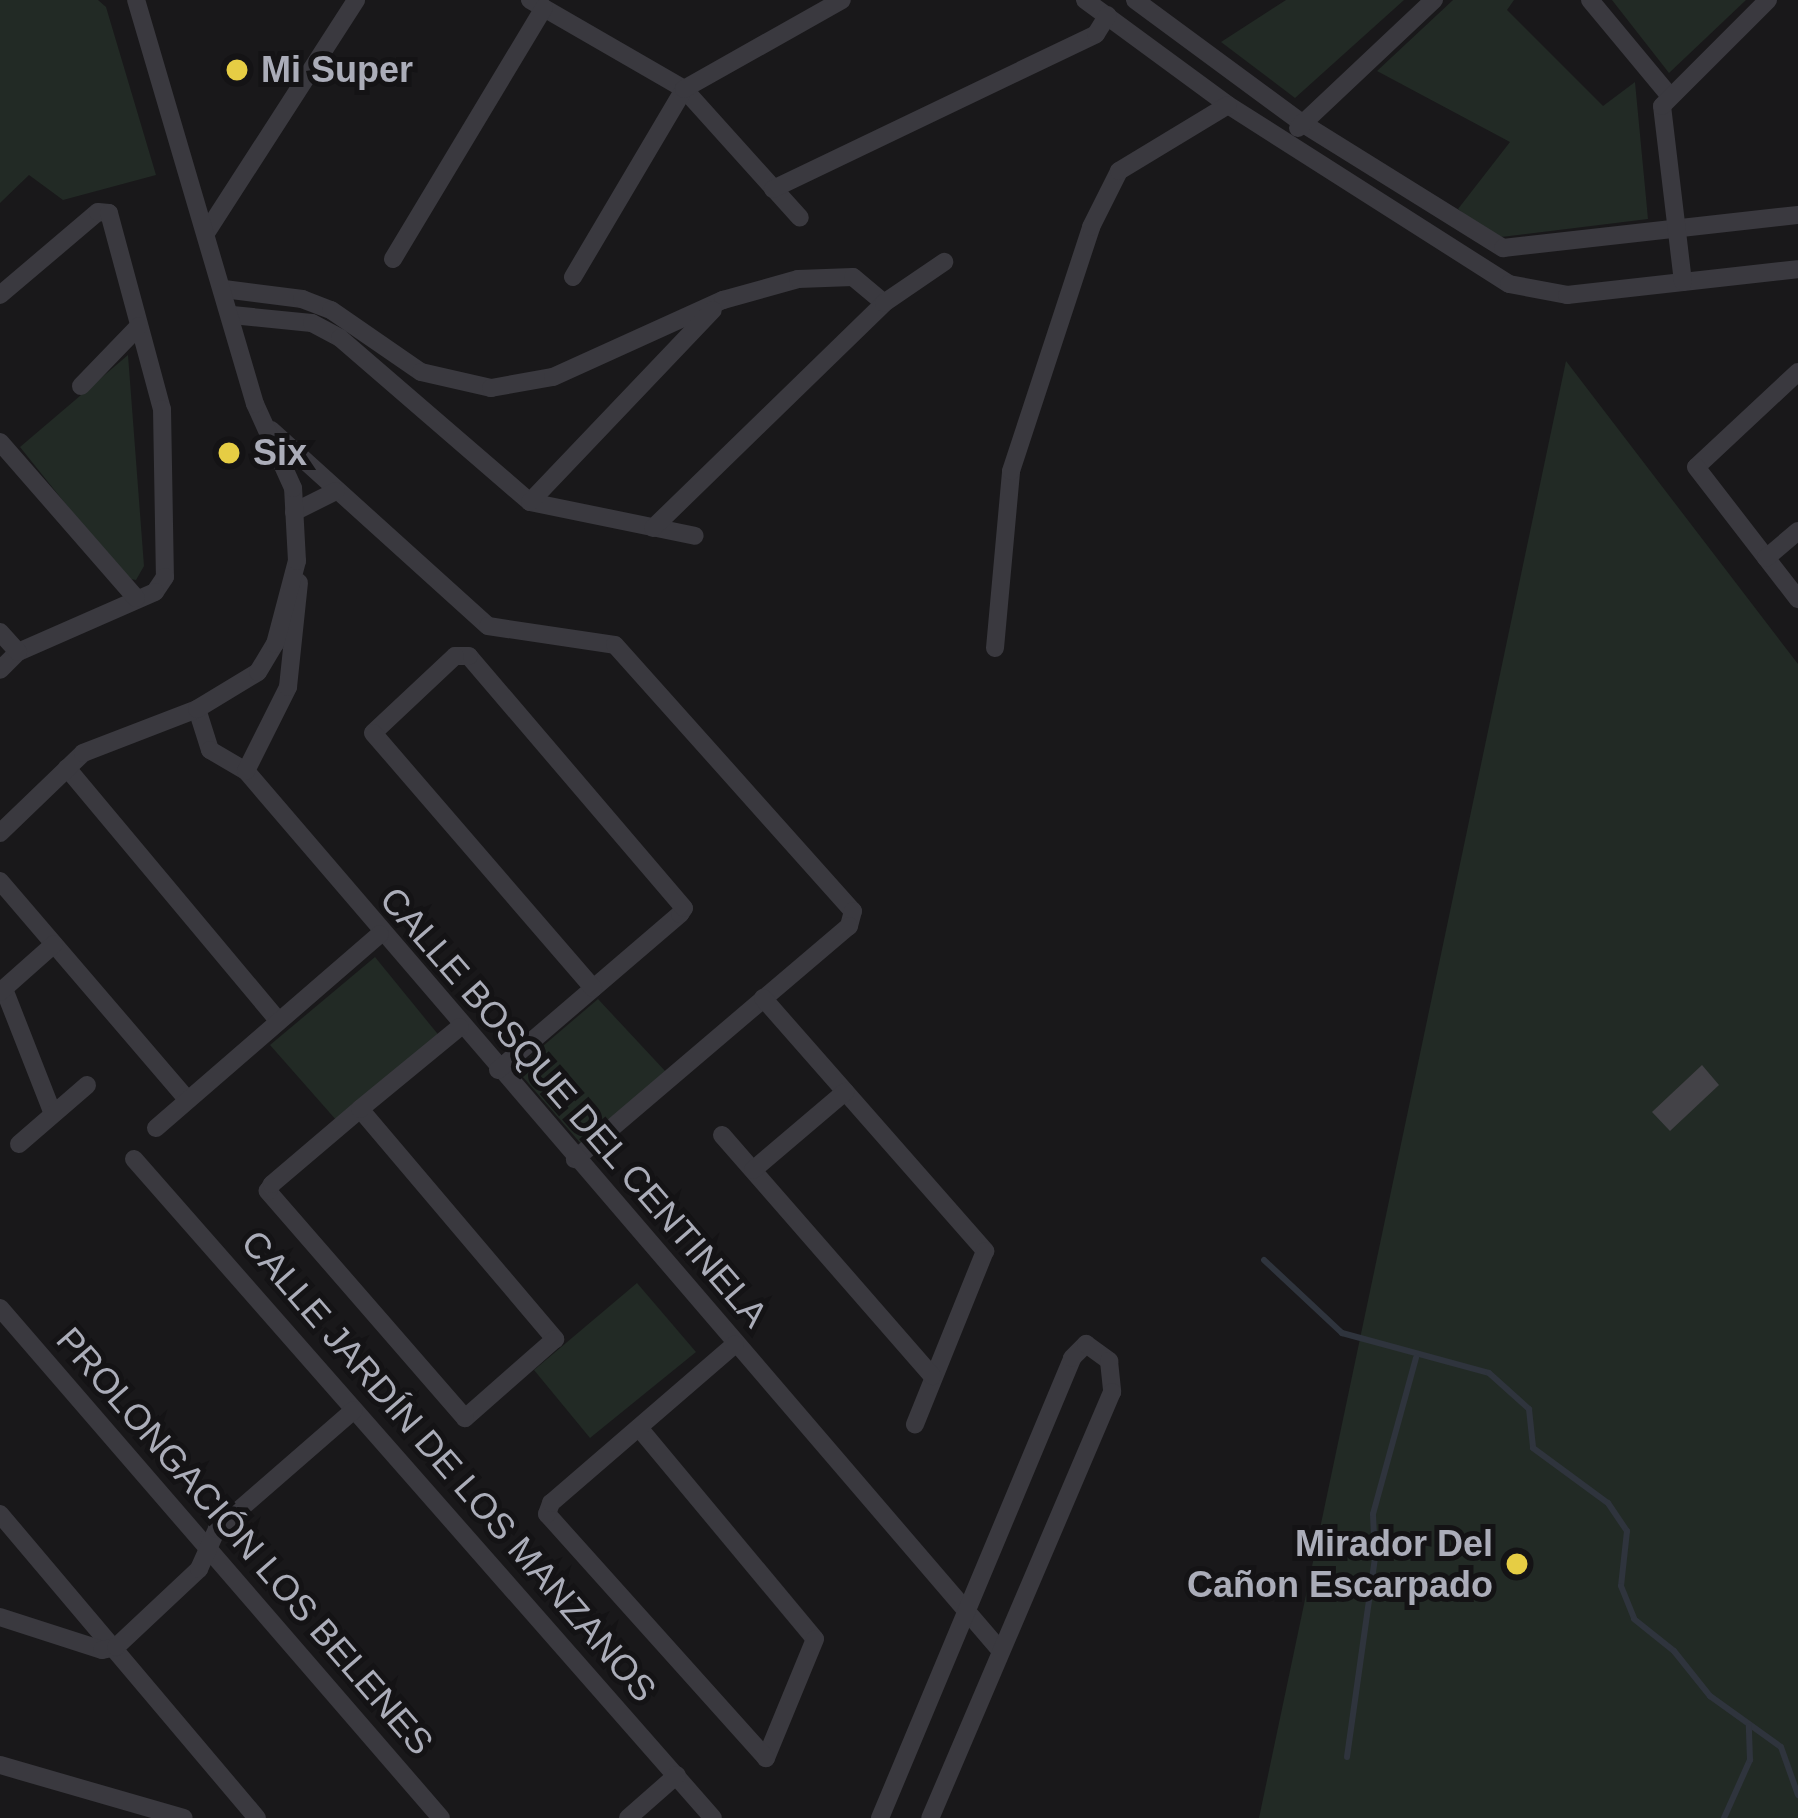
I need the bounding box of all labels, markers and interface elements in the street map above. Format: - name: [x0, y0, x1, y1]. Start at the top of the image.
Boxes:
- place label: Mi Super: [261, 48, 413, 92]
- marker: Mi Super: [224, 57, 250, 83]
- place label: Six: [253, 431, 307, 475]
- marker: Six: [216, 440, 242, 466]
- street label: CALLE BOSQUE DEL CENTINELA: [371, 878, 777, 1336]
- street label: CALLE JARDÍN DE LOS MANZANOS: [233, 1222, 665, 1710]
- street label: PROLONGACIÓN LOS BELENES: [48, 1318, 442, 1764]
- place label: Mirador Del Cañon Escarpado: [1187, 1521, 1493, 1606]
- marker: Mirador Del Cañon Escarpado: [1504, 1551, 1530, 1577]

